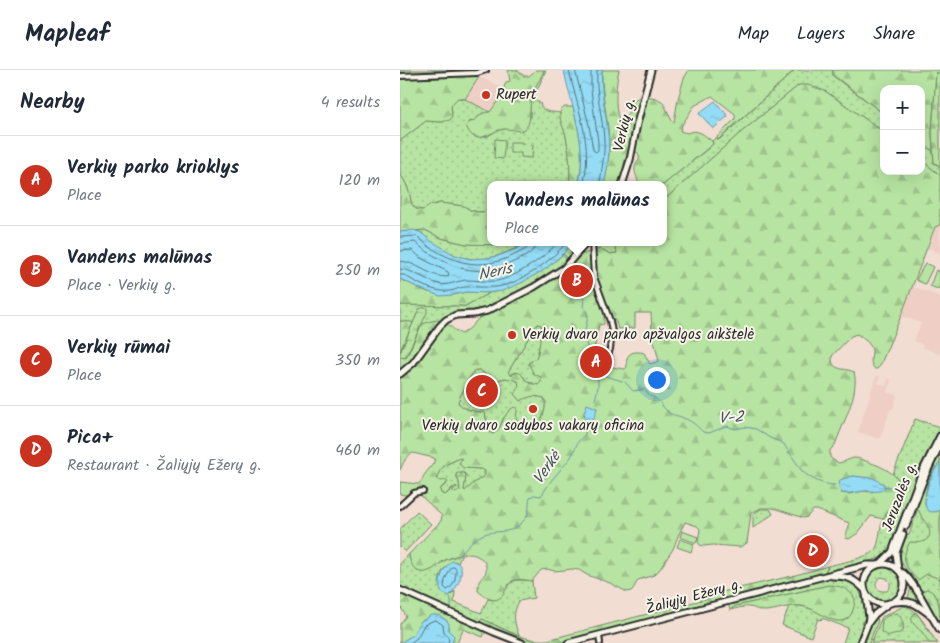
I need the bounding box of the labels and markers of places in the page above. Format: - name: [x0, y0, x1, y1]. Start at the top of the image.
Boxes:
- place label: Rupert: [496, 83, 537, 107]
- marker: Rupert: [480, 89, 492, 101]
- pin: B: [561, 262, 593, 300]
- place label: Verkių dvaro parko apžvalgos aikštelė: [522, 323, 754, 347]
- marker: Verkių dvaro parko apžvalgos aikštelė: [506, 329, 518, 341]
- pin: A: [580, 343, 612, 381]
- pin: C: [466, 372, 498, 410]
- marker: Verkių dvaro sodybos vakarų oficina: [527, 403, 539, 415]
- place label: Verkių dvaro sodybos vakarų oficina: [422, 414, 644, 438]
- pin: D: [797, 532, 829, 570]

